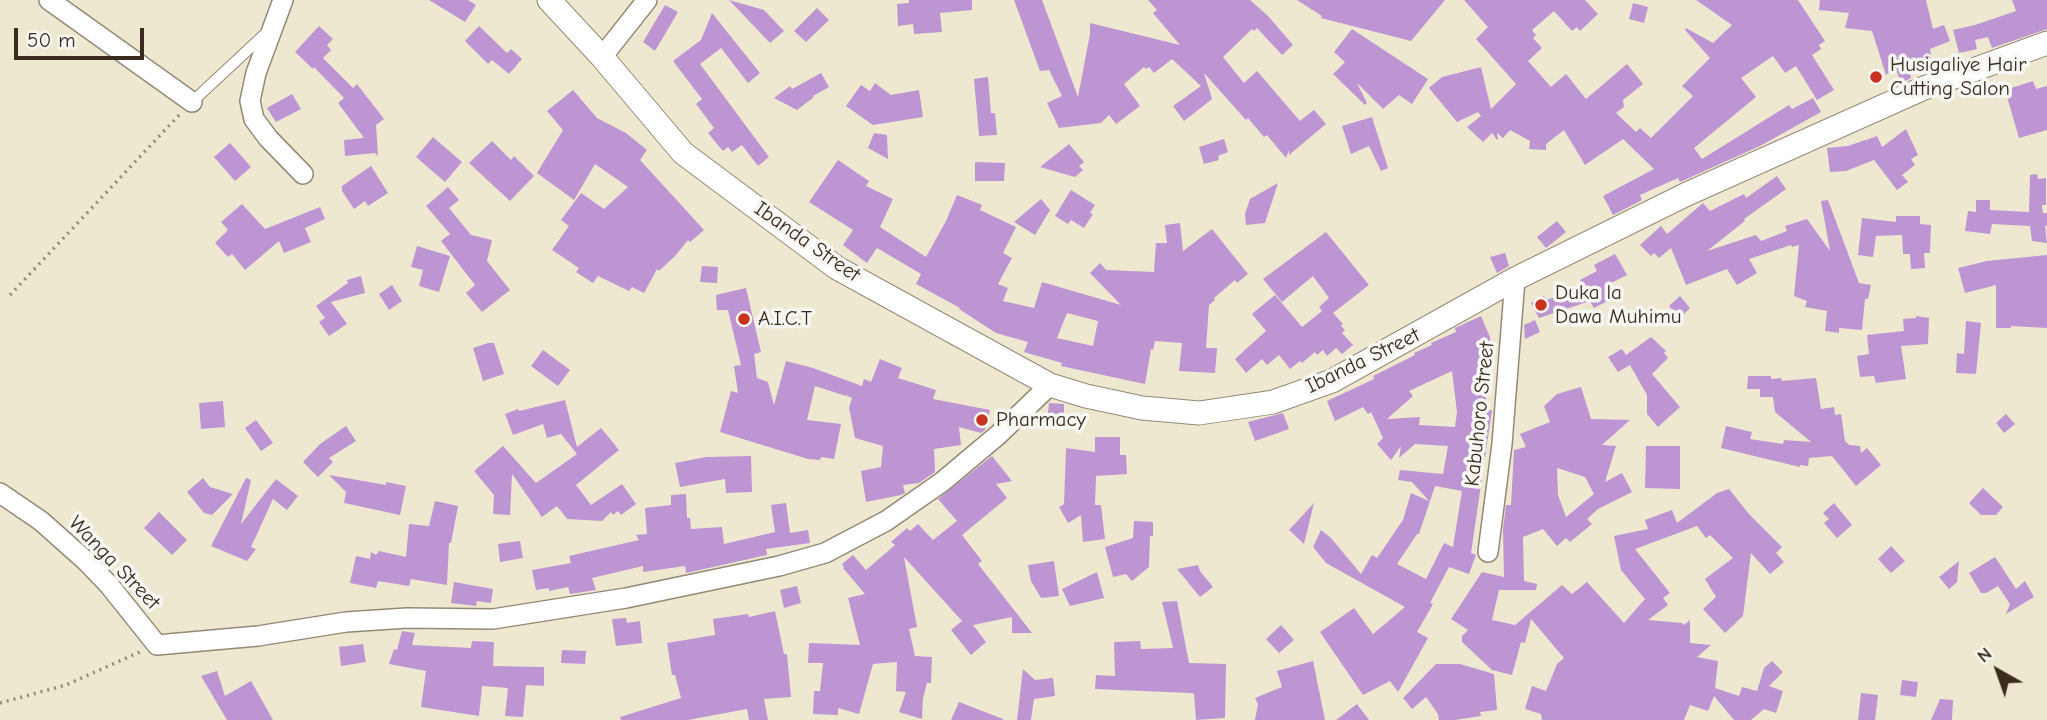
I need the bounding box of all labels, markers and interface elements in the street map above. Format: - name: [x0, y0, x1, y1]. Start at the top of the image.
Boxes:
- scale bar: [18, 14, 147, 58]
- text: 50 m: [27, 28, 76, 52]
- place label: Husigaliye Hair Cutting Salon: [1890, 52, 2026, 102]
- marker: Husigaliye Hair Cutting Salon: [1868, 69, 1884, 85]
- street label: Ibanda Street: [749, 196, 865, 288]
- place label: Duka la Dawa Muhimu: [1555, 280, 1682, 330]
- marker: Duka la Dawa Muhimu: [1533, 297, 1549, 313]
- place label: A.I.C.T: [758, 306, 812, 332]
- marker: A.I.C.T: [736, 311, 752, 327]
- street label: Ibanda Street: [1302, 323, 1424, 399]
- street label: Kabuhoro Street: [1460, 340, 1500, 488]
- place label: Pharmacy: [996, 407, 1086, 433]
- marker: Pharmacy: [974, 412, 990, 428]
- street label: Wanga Street: [63, 511, 165, 615]
- north arrow: [1963, 636, 2033, 706]
- text: N: [1973, 643, 1996, 667]

